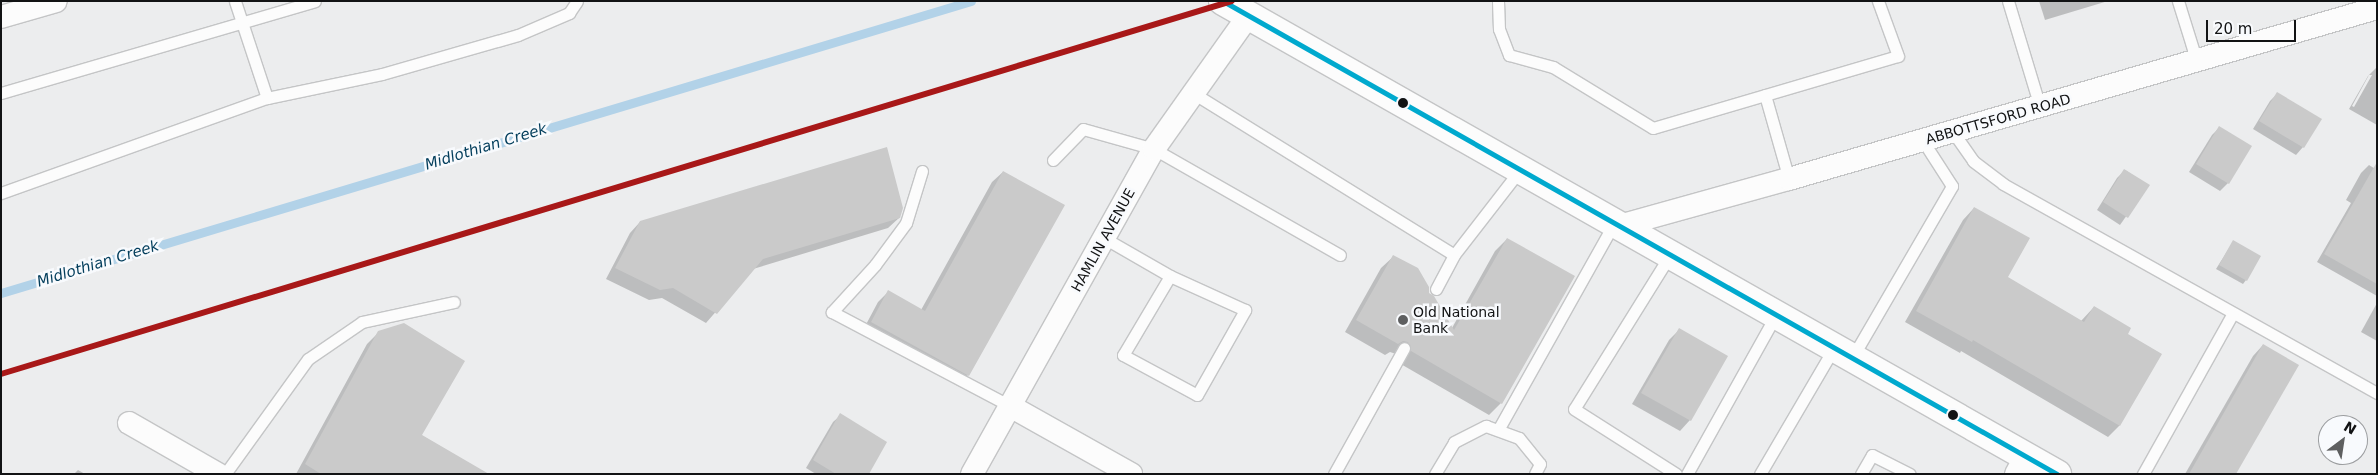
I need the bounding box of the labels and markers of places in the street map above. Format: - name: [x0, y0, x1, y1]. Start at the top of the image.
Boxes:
- unlabelled marker: [1398, 98, 1408, 108]
- place label: Old National Bank: [1413, 304, 1500, 336]
- marker: Old National Bank: [1397, 314, 1409, 326]
- unlabelled marker: [1948, 410, 1958, 420]

